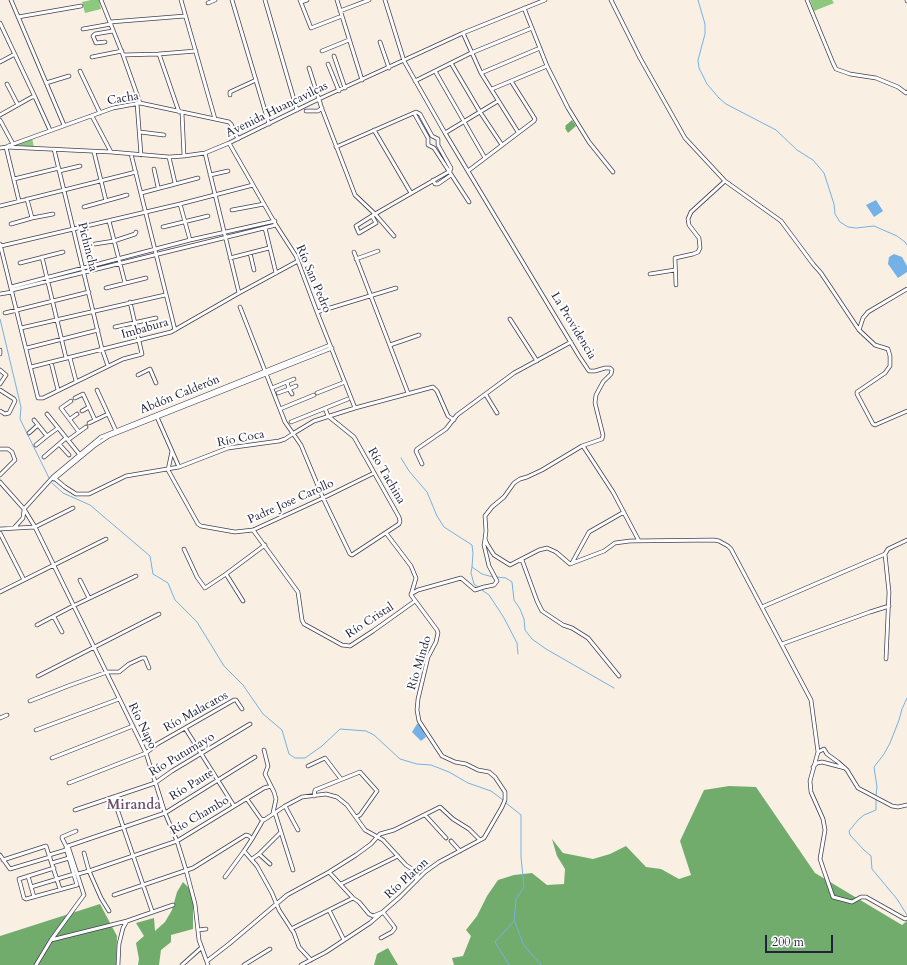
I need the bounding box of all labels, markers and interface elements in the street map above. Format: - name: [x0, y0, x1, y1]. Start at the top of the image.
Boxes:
- street label: Avenida Huancavilcas: [224, 79, 330, 141]
- street label: Cacha: [106, 89, 140, 109]
- street label: Pichincha: [74, 221, 100, 273]
- street label: Río San Pedro: [292, 243, 334, 315]
- street label: La Providencia: [547, 290, 599, 362]
- street label: Imbabura: [120, 315, 170, 343]
- street label: Abdón Calderón: [138, 372, 222, 418]
- street label: Río Coca: [216, 427, 266, 451]
- street label: Río Tachina: [364, 445, 408, 507]
- street label: Padre Jose Carollo: [246, 477, 336, 527]
- street label: Río Cristal: [343, 600, 397, 642]
- street label: Río Mindo: [405, 634, 435, 692]
- street label: Río Malacatos: [161, 688, 231, 736]
- street label: Río Napo: [125, 701, 159, 751]
- street label: Río Putumayo: [147, 730, 217, 780]
- street label: Río Paute: [167, 766, 217, 804]
- street label: Río Chambo: [168, 793, 232, 839]
- district label: Miranda: [107, 798, 161, 814]
- street label: Río Platon: [382, 856, 432, 902]
- scale bar: [767, 927, 835, 953]
- text: 200 m: [772, 934, 804, 950]

